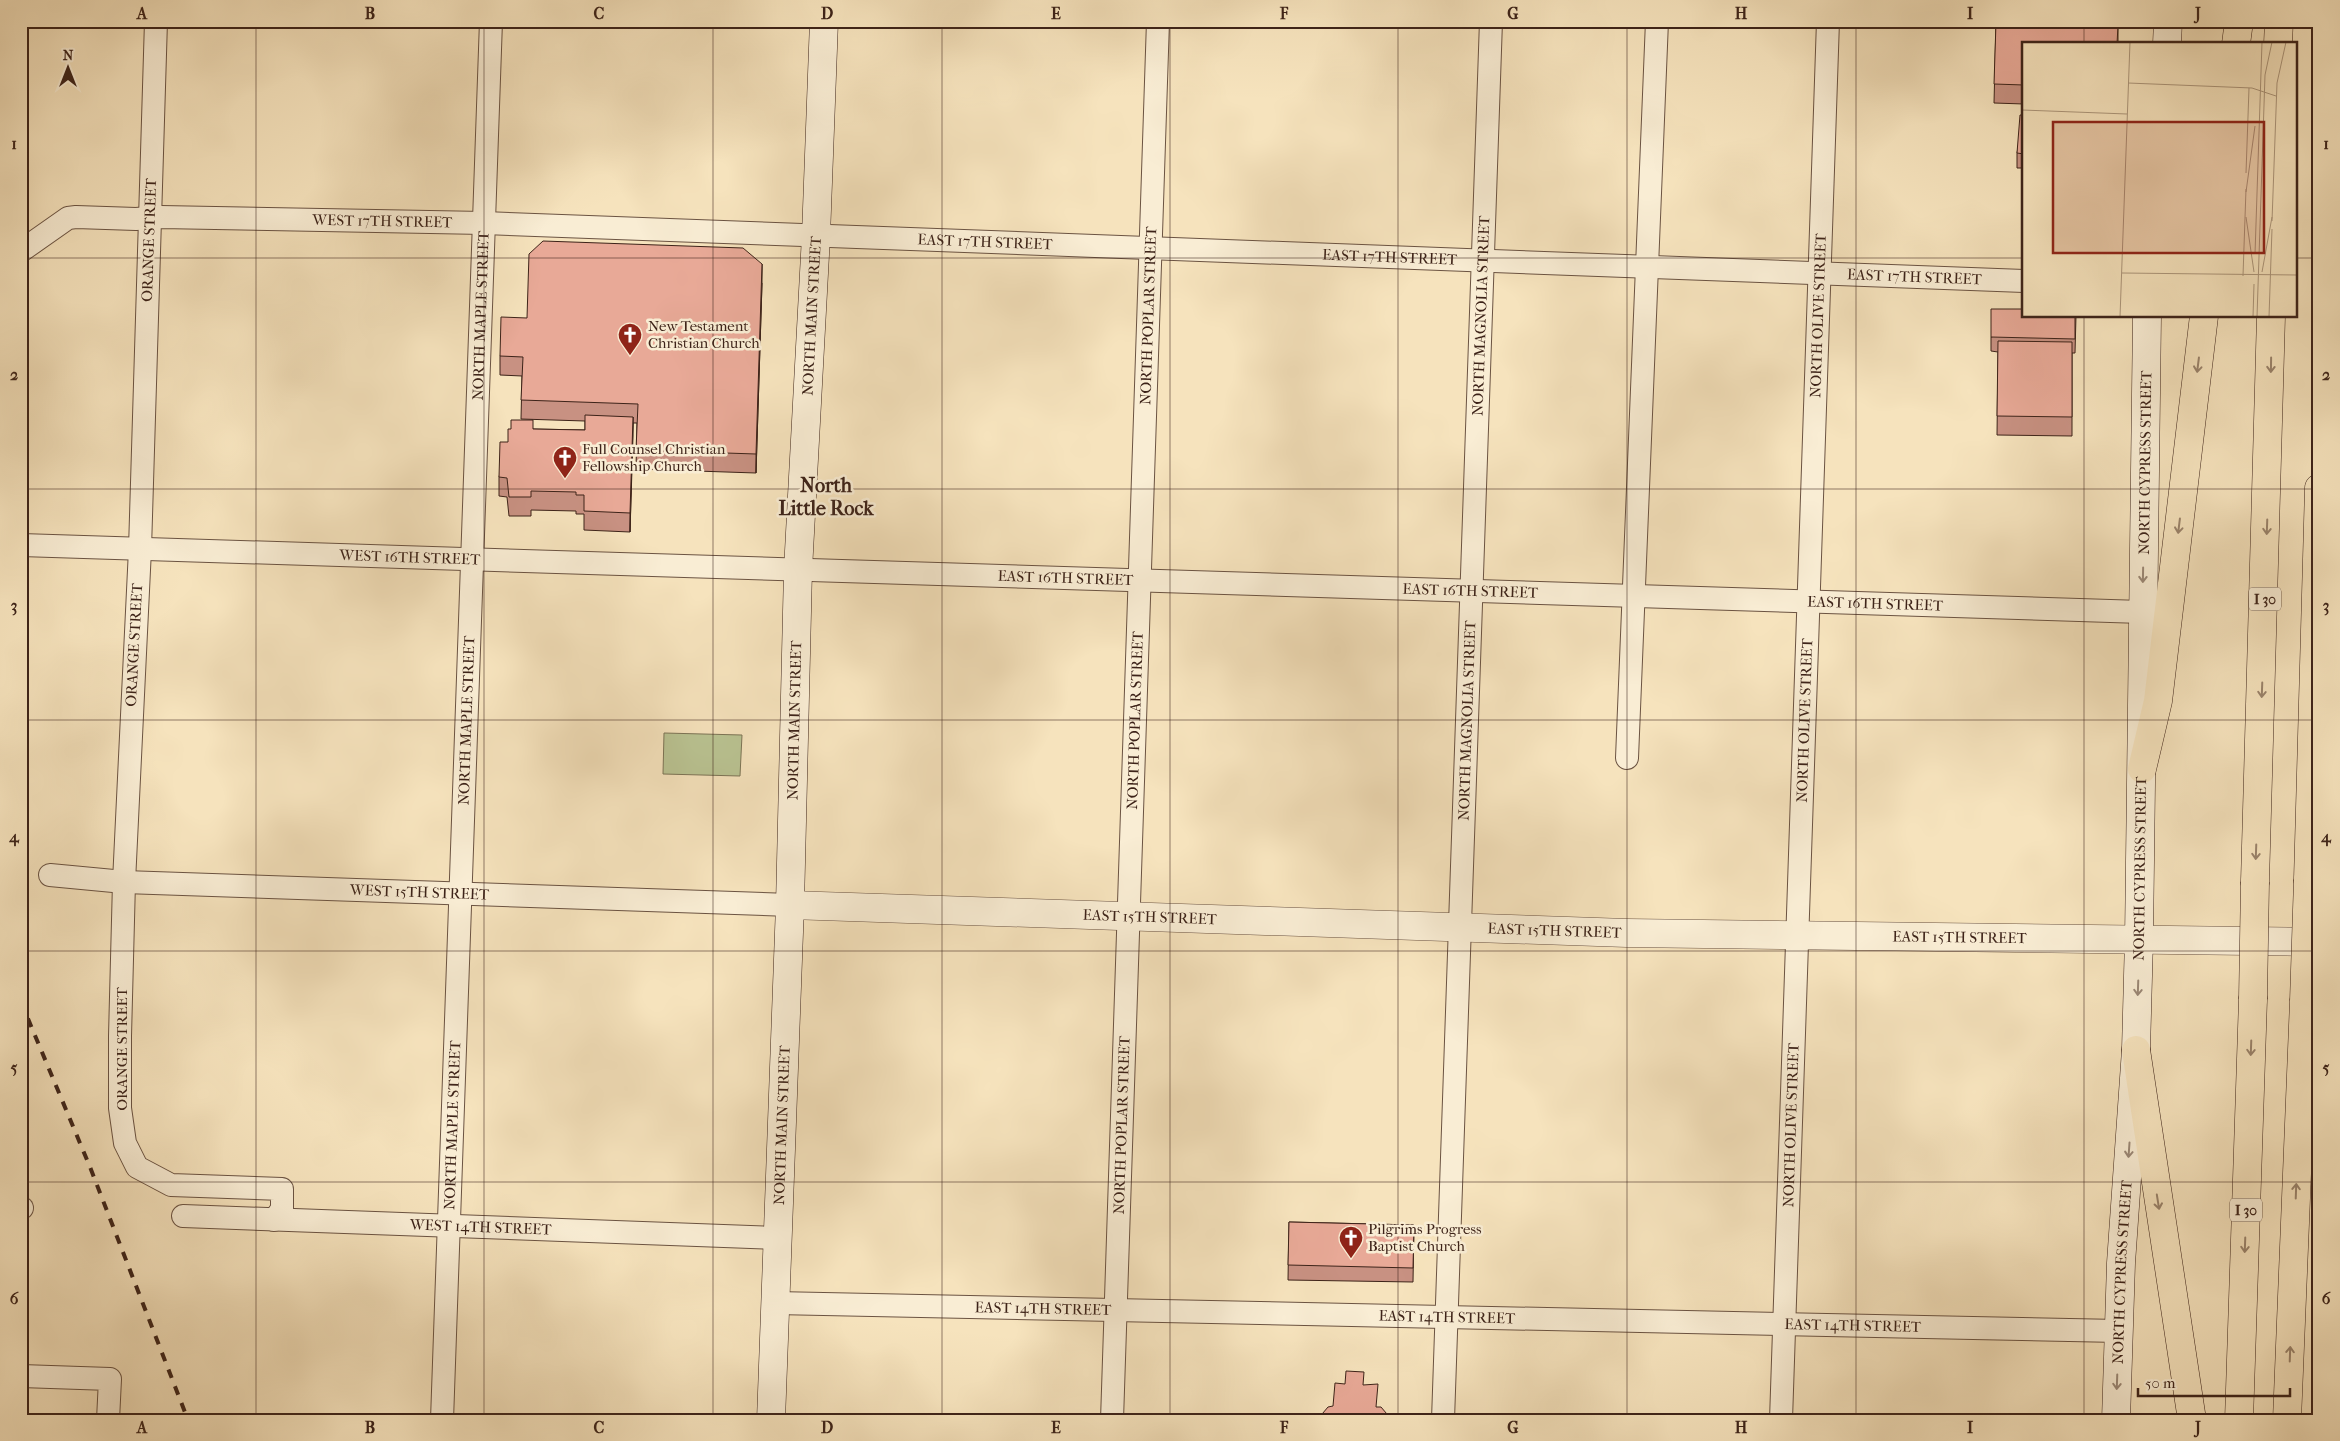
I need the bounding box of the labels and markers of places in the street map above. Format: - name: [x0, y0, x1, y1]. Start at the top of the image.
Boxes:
- place label: New Testament Christian Church: [648, 317, 760, 352]
- church icon: New Testament Christian Church: [617, 322, 643, 356]
- place label: Full Counsel Christian Fellowship Church: [582, 440, 726, 475]
- church icon: Full Counsel Christian Fellowship Church: [552, 445, 578, 479]
- place label: Pilgrims Progress Baptist Church: [1368, 1220, 1482, 1255]
- church icon: Pilgrims Progress Baptist Church: [1338, 1225, 1364, 1259]

